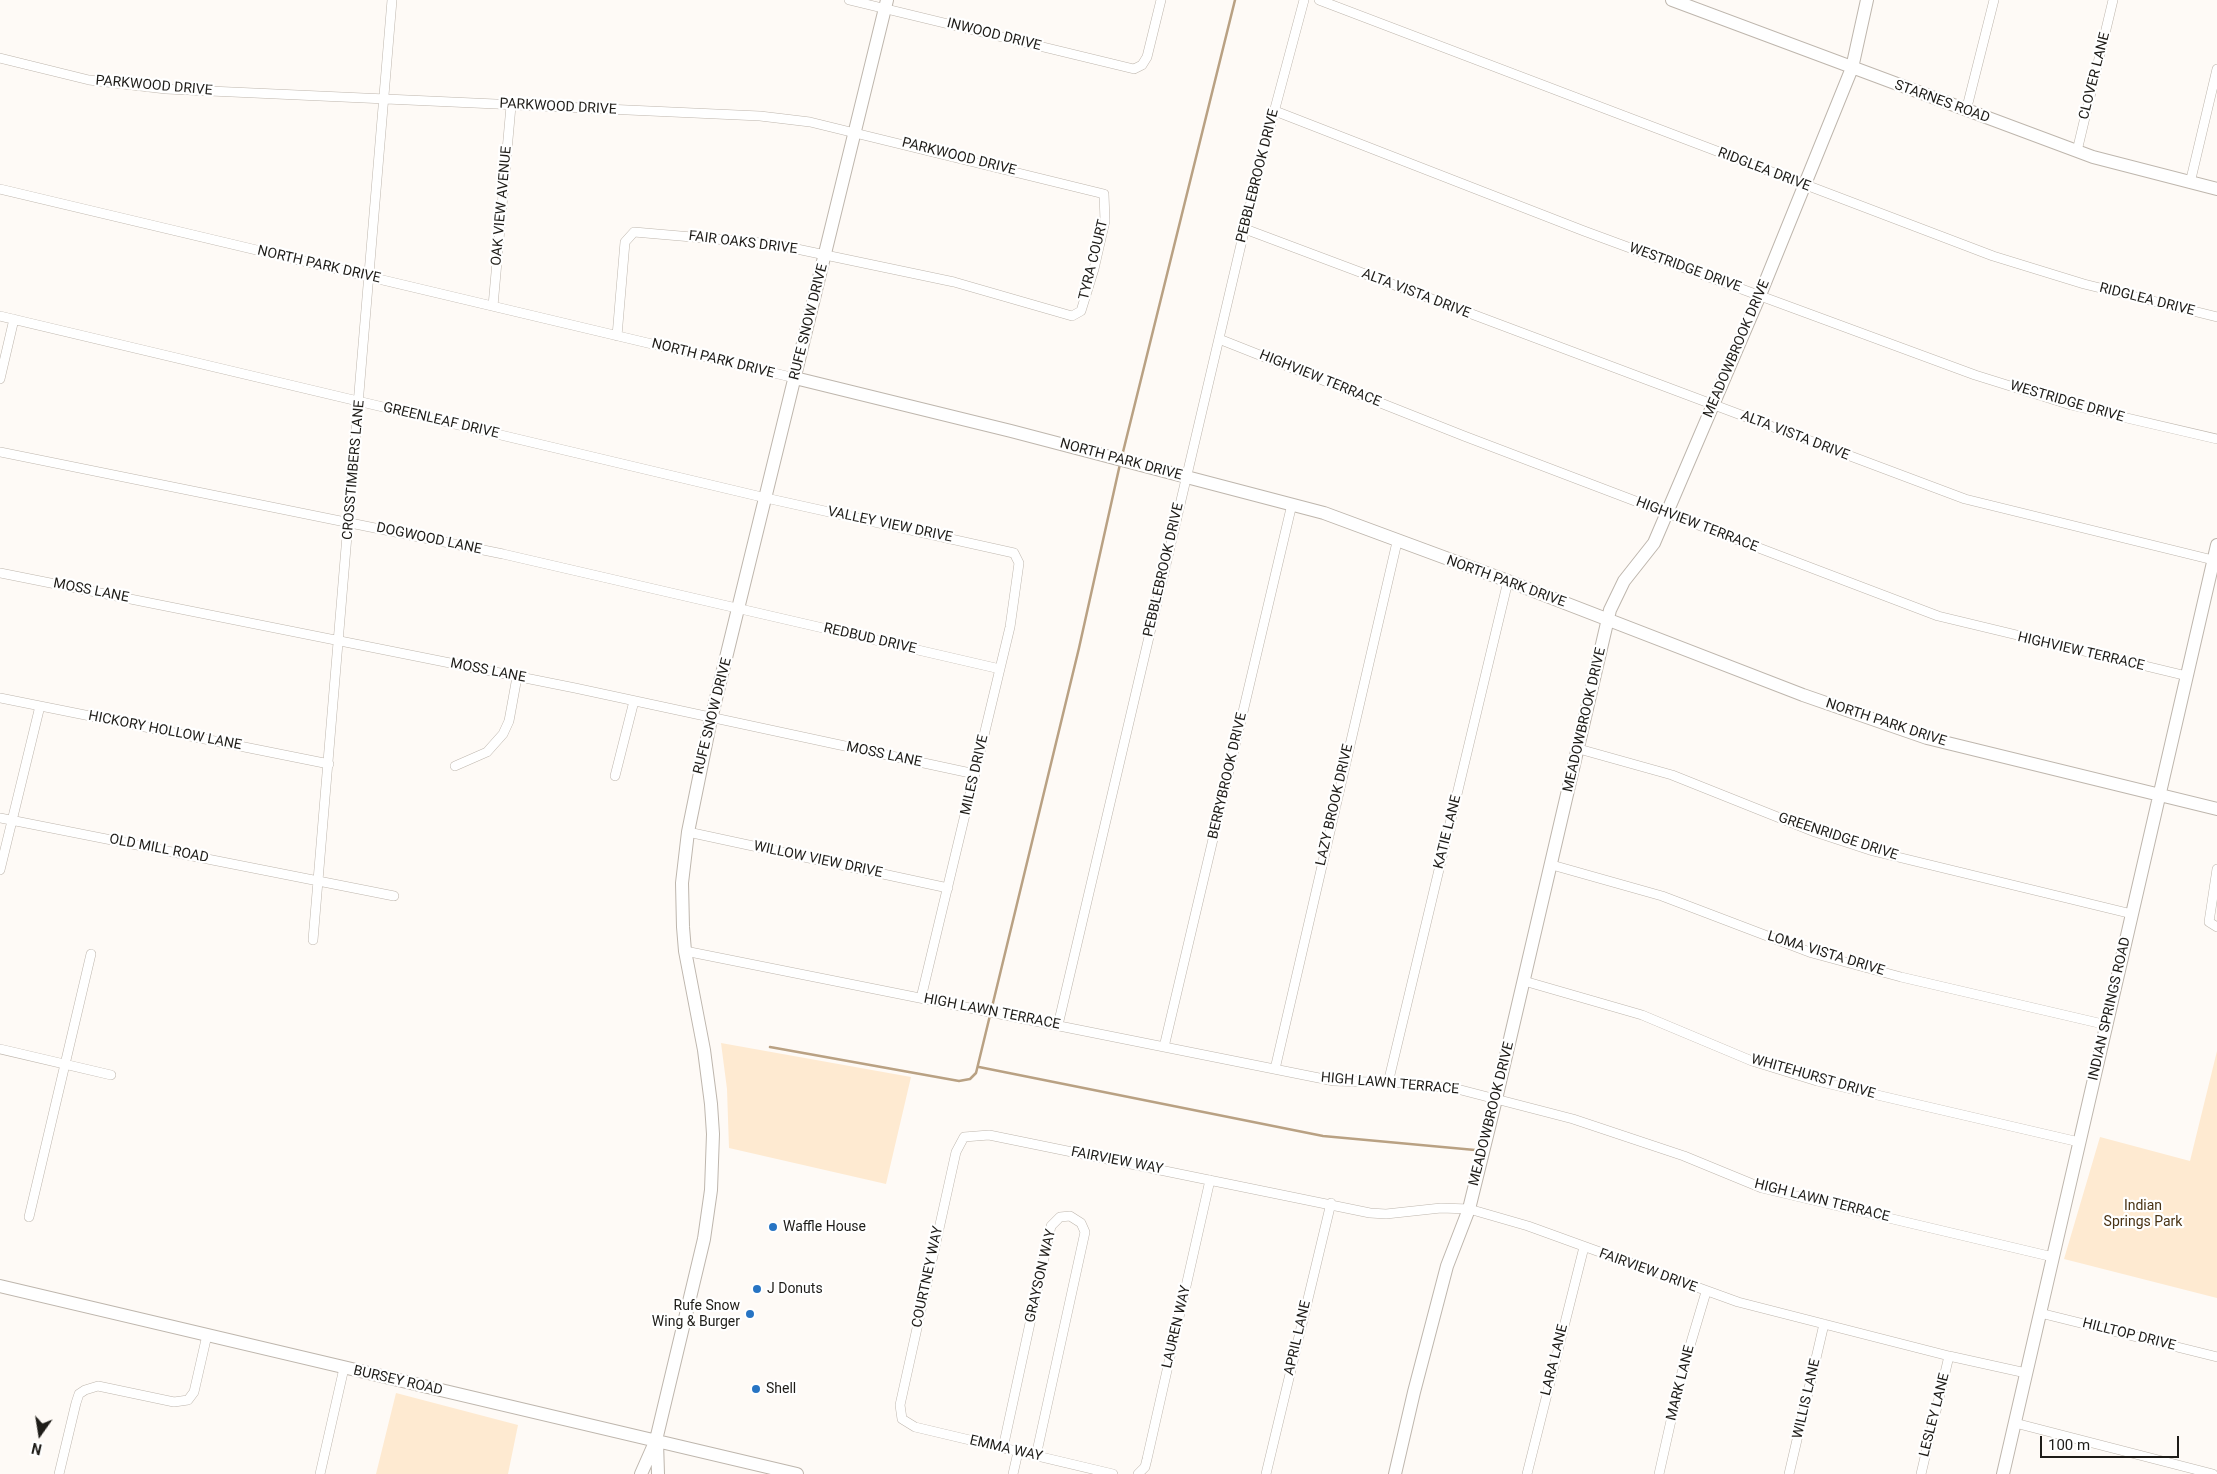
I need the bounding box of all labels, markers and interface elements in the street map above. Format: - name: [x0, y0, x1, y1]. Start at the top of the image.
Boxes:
- street label: INWOOD DRIVE: [945, 15, 1043, 55]
- street label: CLOVER LANE: [2076, 31, 2114, 121]
- street label: PARKWOOD DRIVE: [95, 73, 213, 99]
- street label: STARNES ROAD: [1892, 77, 1992, 127]
- street label: PARKWOOD DRIVE: [499, 96, 617, 118]
- street label: PEBBLEBROOK DRIVE: [1233, 107, 1283, 245]
- street label: PARKWOOD DRIVE: [900, 135, 1018, 179]
- street label: RIDGLEA DRIVE: [1715, 145, 1813, 195]
- street label: OAK VIEW AVENUE: [488, 146, 516, 266]
- street label: TYRA COURT: [1076, 218, 1112, 302]
- street label: FAIR OAKS DRIVE: [688, 228, 798, 258]
- street label: WESTRIDGE DRIVE: [1627, 240, 1743, 296]
- street label: NORTH PARK DRIVE: [256, 243, 382, 287]
- street label: RUFE SNOW DRIVE: [786, 262, 832, 382]
- street label: ALTA VISTA DRIVE: [1359, 266, 1473, 322]
- street label: MEADOWBROOK DRIVE: [1700, 278, 1774, 420]
- street label: RIDGLEA DRIVE: [2098, 280, 2196, 320]
- street label: NORTH PARK DRIVE: [650, 336, 776, 382]
- street label: HIGHVIEW TERRACE: [1257, 347, 1383, 411]
- street label: WESTRIDGE DRIVE: [2008, 378, 2126, 426]
- street label: CROSSTIMBERS LANE: [340, 399, 368, 541]
- street label: GREENLEAF DRIVE: [381, 399, 501, 443]
- street label: ALTA VISTA DRIVE: [1738, 408, 1852, 464]
- street label: NORTH PARK DRIVE: [1058, 436, 1184, 484]
- street label: HIGHVIEW TERRACE: [1634, 494, 1760, 556]
- street label: PEBBLEBROOK DRIVE: [1140, 501, 1188, 639]
- street label: VALLEY VIEW DRIVE: [826, 504, 954, 546]
- street label: DOGWOOD LANE: [375, 520, 483, 558]
- street label: NORTH PARK DRIVE: [1444, 553, 1568, 611]
- street label: MOSS LANE: [52, 575, 130, 607]
- street label: REDBUD DRIVE: [822, 620, 918, 658]
- street label: HIGHVIEW TERRACE: [2016, 629, 2146, 675]
- street label: MEADOWBROOK DRIVE: [1560, 646, 1610, 794]
- street label: MOSS LANE: [449, 655, 527, 687]
- street label: RUFE SNOW DRIVE: [690, 656, 736, 776]
- street label: NORTH PARK DRIVE: [1824, 696, 1948, 750]
- street label: HICKORY HOLLOW LANE: [87, 708, 243, 754]
- street label: BERRYBROOK DRIVE: [1205, 711, 1251, 841]
- street label: MILES DRIVE: [958, 733, 992, 817]
- street label: MOSS LANE: [845, 739, 923, 771]
- street label: LAZY BROOK DRIVE: [1313, 742, 1357, 868]
- street label: KATIE LANE: [1431, 793, 1465, 871]
- street label: GREENRIDGE DRIVE: [1776, 810, 1900, 864]
- street label: OLD MILL ROAD: [108, 831, 210, 867]
- street label: WILLOW VIEW DRIVE: [752, 838, 884, 882]
- street label: LOMA VISTA DRIVE: [1765, 928, 1887, 980]
- street label: INDIAN SPRINGS ROAD: [2085, 936, 2135, 1082]
- street label: HIGH LAWN TERRACE: [922, 991, 1062, 1033]
- street label: MEADOWBROOK DRIVE: [1466, 1040, 1518, 1188]
- street label: WHITEHURST DRIVE: [1749, 1051, 1877, 1103]
- street label: HIGH LAWN TERRACE: [1320, 1070, 1460, 1098]
- street label: FAIRVIEW WAY: [1069, 1144, 1165, 1178]
- street label: HIGH LAWN TERRACE: [1753, 1176, 1891, 1226]
- park label: Indian Springs Park: [2104, 1198, 2182, 1230]
- place label: Waffle House: [783, 1219, 866, 1235]
- marker: Waffle House: [767, 1221, 779, 1233]
- street label: COURTNEY WAY: [909, 1225, 947, 1329]
- street label: GRAYSON WAY: [1022, 1228, 1060, 1324]
- street label: FAIRVIEW DRIVE: [1597, 1245, 1699, 1297]
- place label: J Donuts: [767, 1281, 823, 1297]
- marker: J Donuts: [751, 1283, 763, 1295]
- street label: LAUREN WAY: [1159, 1284, 1195, 1370]
- place label: Rufe Snow Wing & Burger: [652, 1298, 740, 1330]
- street label: APRIL LANE: [1281, 1299, 1315, 1377]
- marker: Rufe Snow Wing & Burger: [744, 1308, 756, 1320]
- street label: HILLTOP DRIVE: [2081, 1315, 2177, 1355]
- street label: LARA LANE: [1538, 1323, 1572, 1397]
- street label: MARK LANE: [1664, 1344, 1698, 1422]
- street label: WILLIS LANE: [1790, 1357, 1824, 1441]
- street label: BURSEY ROAD: [352, 1363, 444, 1399]
- street label: LESLEY LANE: [1916, 1371, 1954, 1459]
- place label: Shell: [766, 1381, 796, 1397]
- marker: Shell: [750, 1383, 762, 1395]
- north arrow: [15, 1409, 65, 1459]
- scale bar: [2042, 1426, 2181, 1458]
- street label: EMMA WAY: [968, 1432, 1044, 1466]
- text: 100 m: [2048, 1436, 2090, 1454]
- text: N: [30, 1440, 43, 1458]

